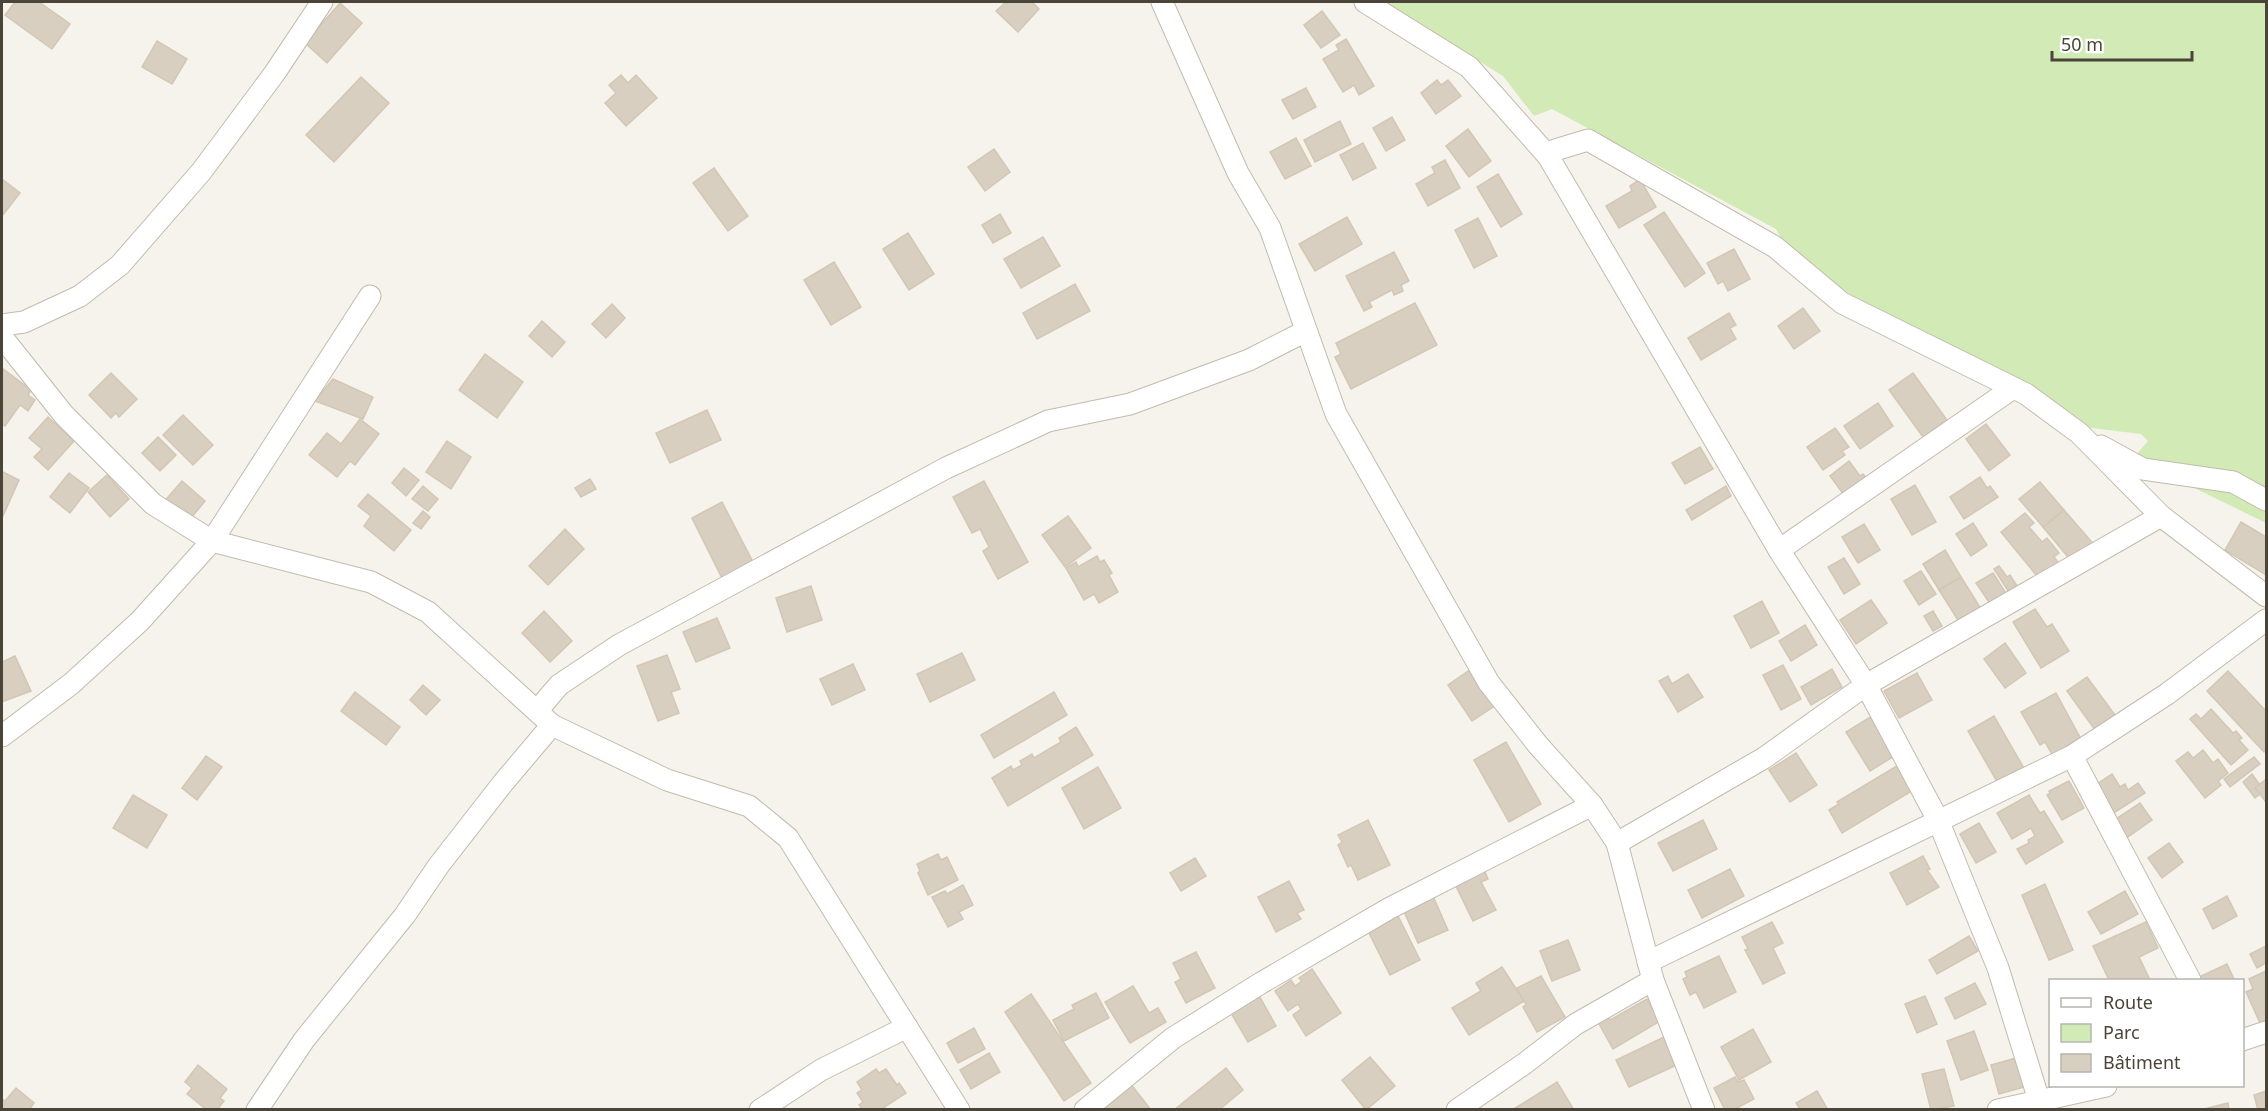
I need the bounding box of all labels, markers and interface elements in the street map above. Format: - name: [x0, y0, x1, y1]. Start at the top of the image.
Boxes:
- scale bar: [2052, 24, 2192, 62]
- text: 50 m: [2061, 32, 2103, 56]
- legend: [2049, 979, 2244, 1087]
- text: Route: [2103, 990, 2153, 1014]
- text: Parc: [2103, 1020, 2140, 1044]
- text: Bâtiment: [2103, 1050, 2181, 1074]

